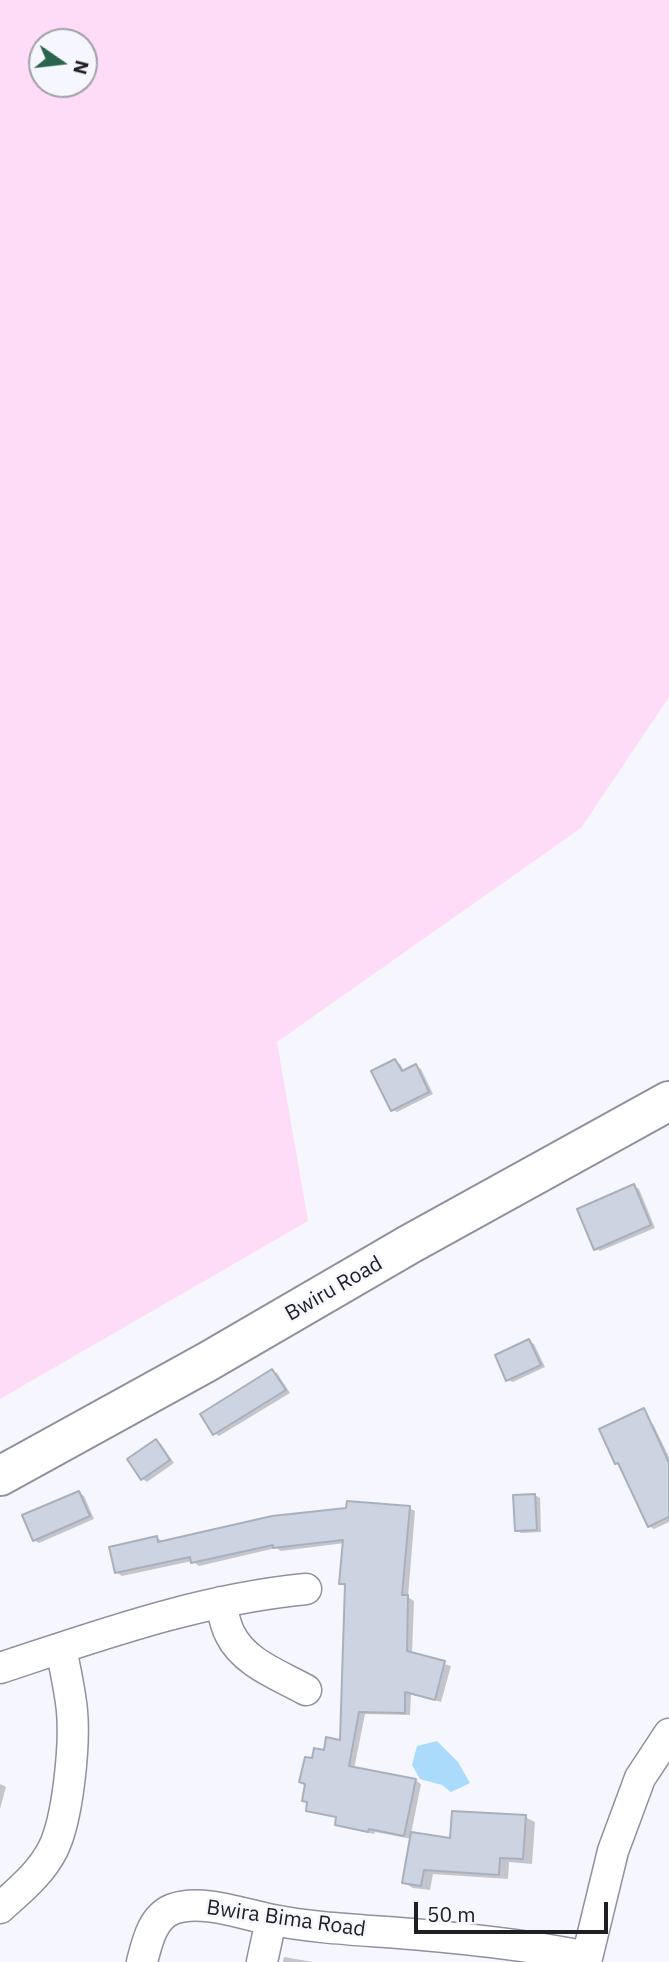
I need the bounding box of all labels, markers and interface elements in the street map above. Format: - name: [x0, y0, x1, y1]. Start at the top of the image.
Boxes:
- north arrow: [28, 28, 98, 98]
- text: N: [68, 58, 95, 77]
- street label: Bwiru Road: [281, 1251, 387, 1327]
- scale bar: [417, 1888, 611, 1932]
- street label: Bwira Bima Road: [205, 1895, 367, 1943]
- text: 50 m: [427, 1900, 476, 1928]

